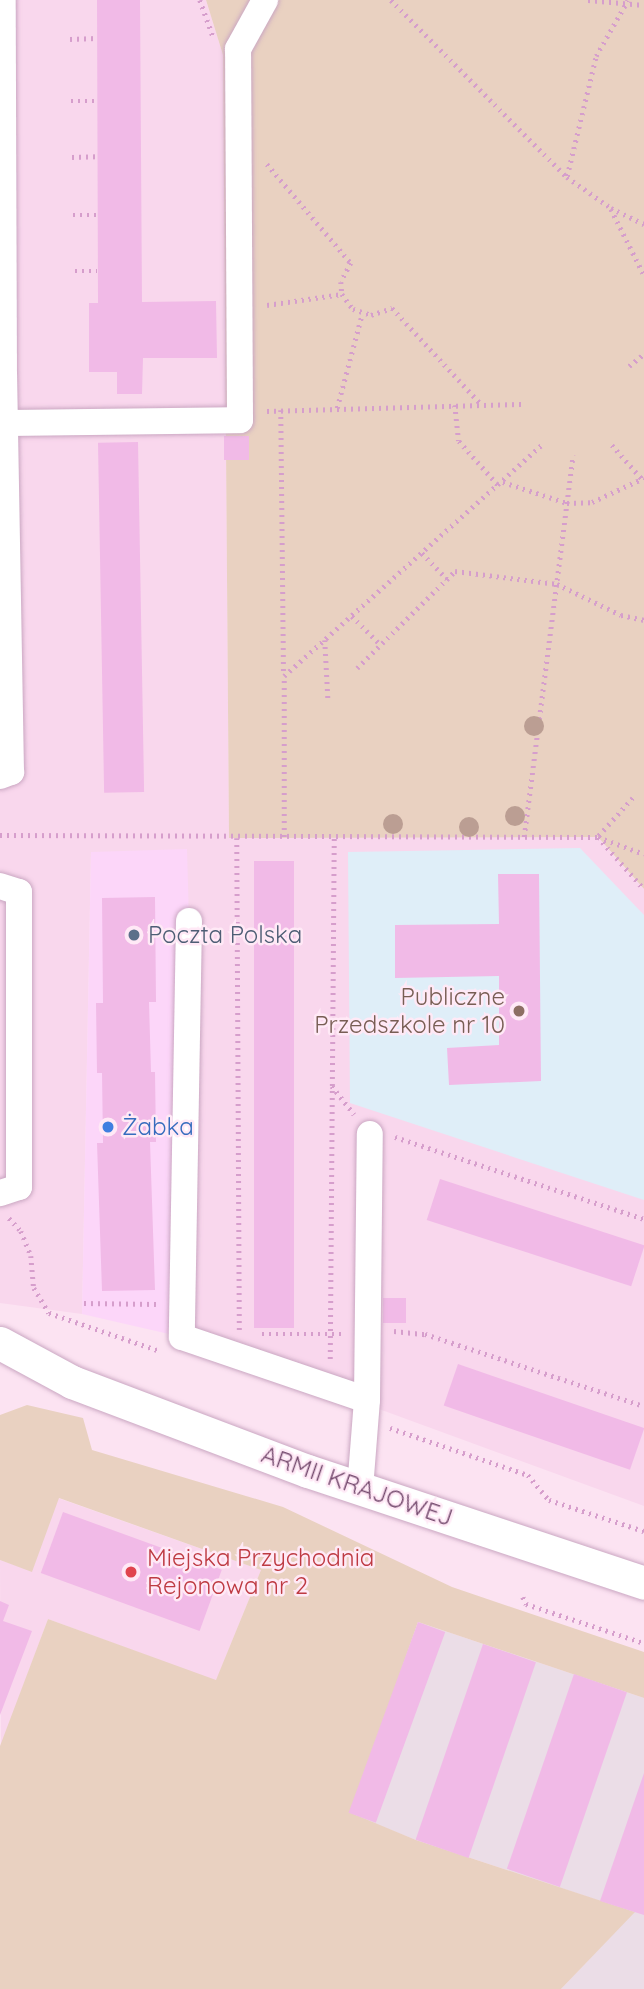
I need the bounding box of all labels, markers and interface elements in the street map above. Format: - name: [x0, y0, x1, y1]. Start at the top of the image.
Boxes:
- place label: Poczta Polska: [148, 921, 302, 949]
- marker: Poczta Polska: [126, 927, 142, 943]
- place label: Publiczne Przedszkole nr 10: [314, 983, 505, 1039]
- marker: Publiczne Przedszkole nr 10: [511, 1003, 527, 1019]
- place label: Żabka: [122, 1113, 194, 1141]
- marker: Żabka: [100, 1119, 116, 1135]
- street label: ARMII KRAJOWEJ: [258, 1440, 456, 1532]
- place label: Miejska Przychodnia Rejonowa nr 2: [147, 1544, 374, 1600]
- marker: Miejska Przychodnia Rejonowa nr 2: [121, 1562, 141, 1582]

